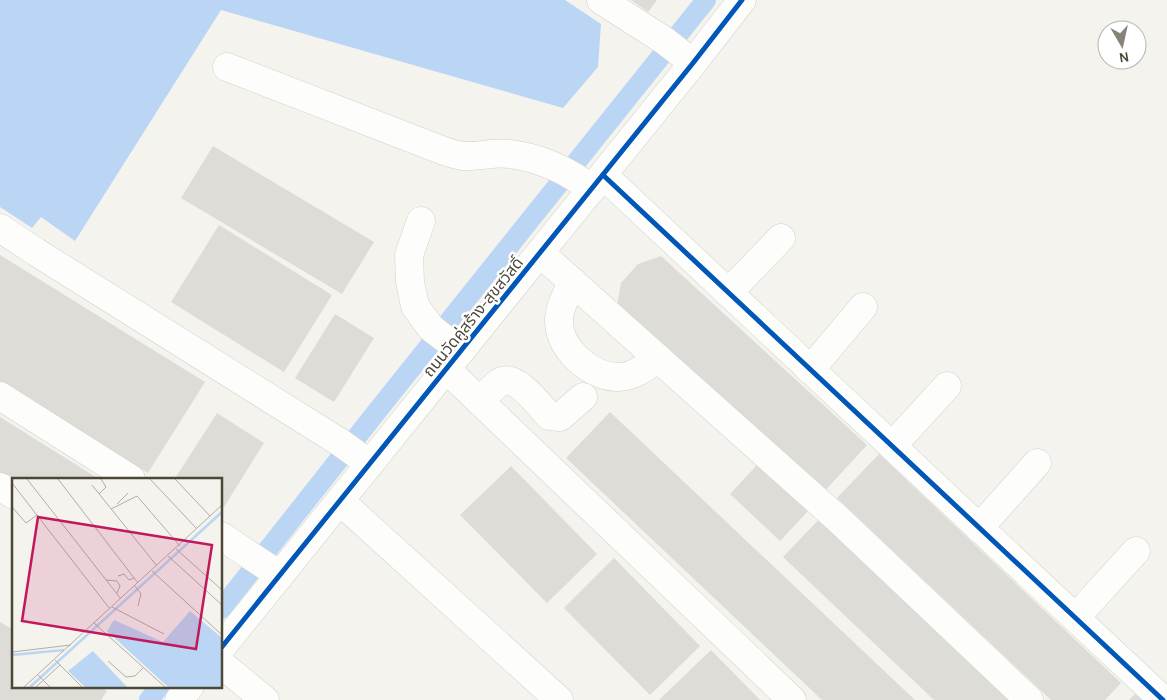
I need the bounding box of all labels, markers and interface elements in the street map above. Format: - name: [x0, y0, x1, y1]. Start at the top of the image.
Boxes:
- north arrow: [1097, 20, 1147, 70]
- text: N: [1118, 48, 1130, 67]
- street label: ถนนวัดคู่สร้าง-สุขสวัสดิ์: [419, 253, 527, 381]
- inset map: [12, 478, 222, 688]

